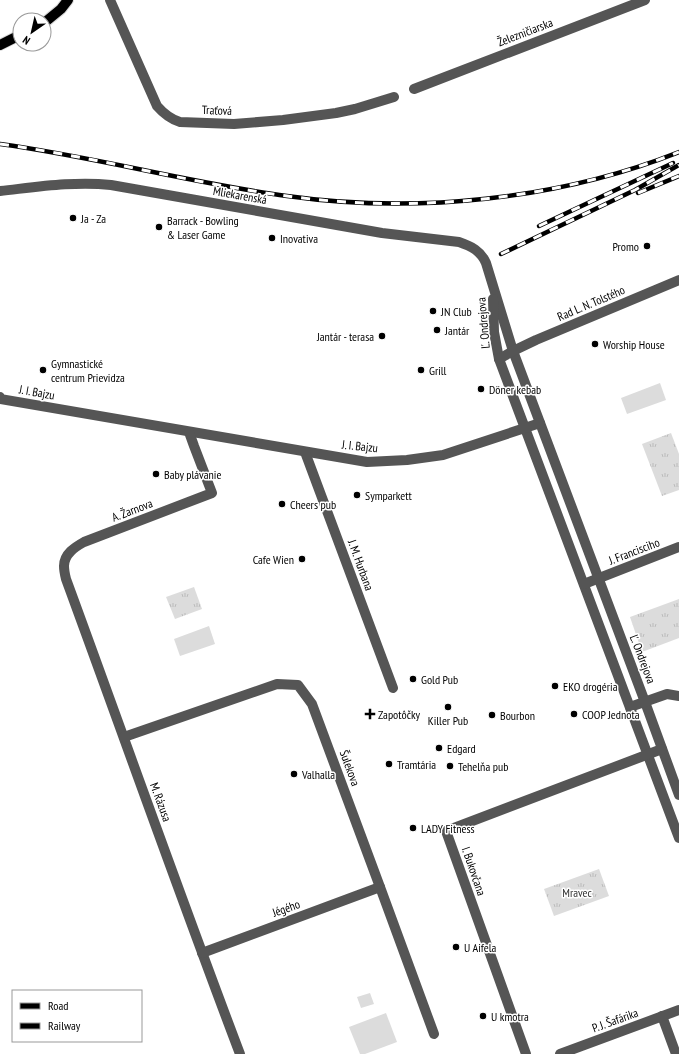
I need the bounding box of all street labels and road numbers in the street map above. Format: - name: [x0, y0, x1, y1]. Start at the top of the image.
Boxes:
- street label: Železničiarska: [495, 15, 555, 49]
- street label: Traťová: [202, 102, 233, 118]
- street label: Mliekarenská: [212, 183, 268, 207]
- street label: Rad L. N. Tolstého: [555, 282, 627, 324]
- street label: Ľ. Ondrejova: [473, 297, 493, 349]
- street label: J. I. Bajzu: [17, 381, 56, 403]
- street label: J. I. Bajzu: [340, 437, 379, 455]
- street label: A. Žarnova: [109, 495, 155, 525]
- street label: J. Francisciho: [605, 534, 662, 568]
- street label: J. M. Hurbana: [344, 536, 377, 593]
- street label: Ľ. Ondrejova: [627, 632, 659, 686]
- street label: Šulekova: [337, 748, 363, 788]
- street label: M. Rázusa: [147, 780, 175, 824]
- street label: I. Bukovčana: [459, 844, 489, 898]
- street label: Jégého: [269, 896, 302, 920]
- street label: P. J. Šafárika: [590, 1005, 640, 1035]

